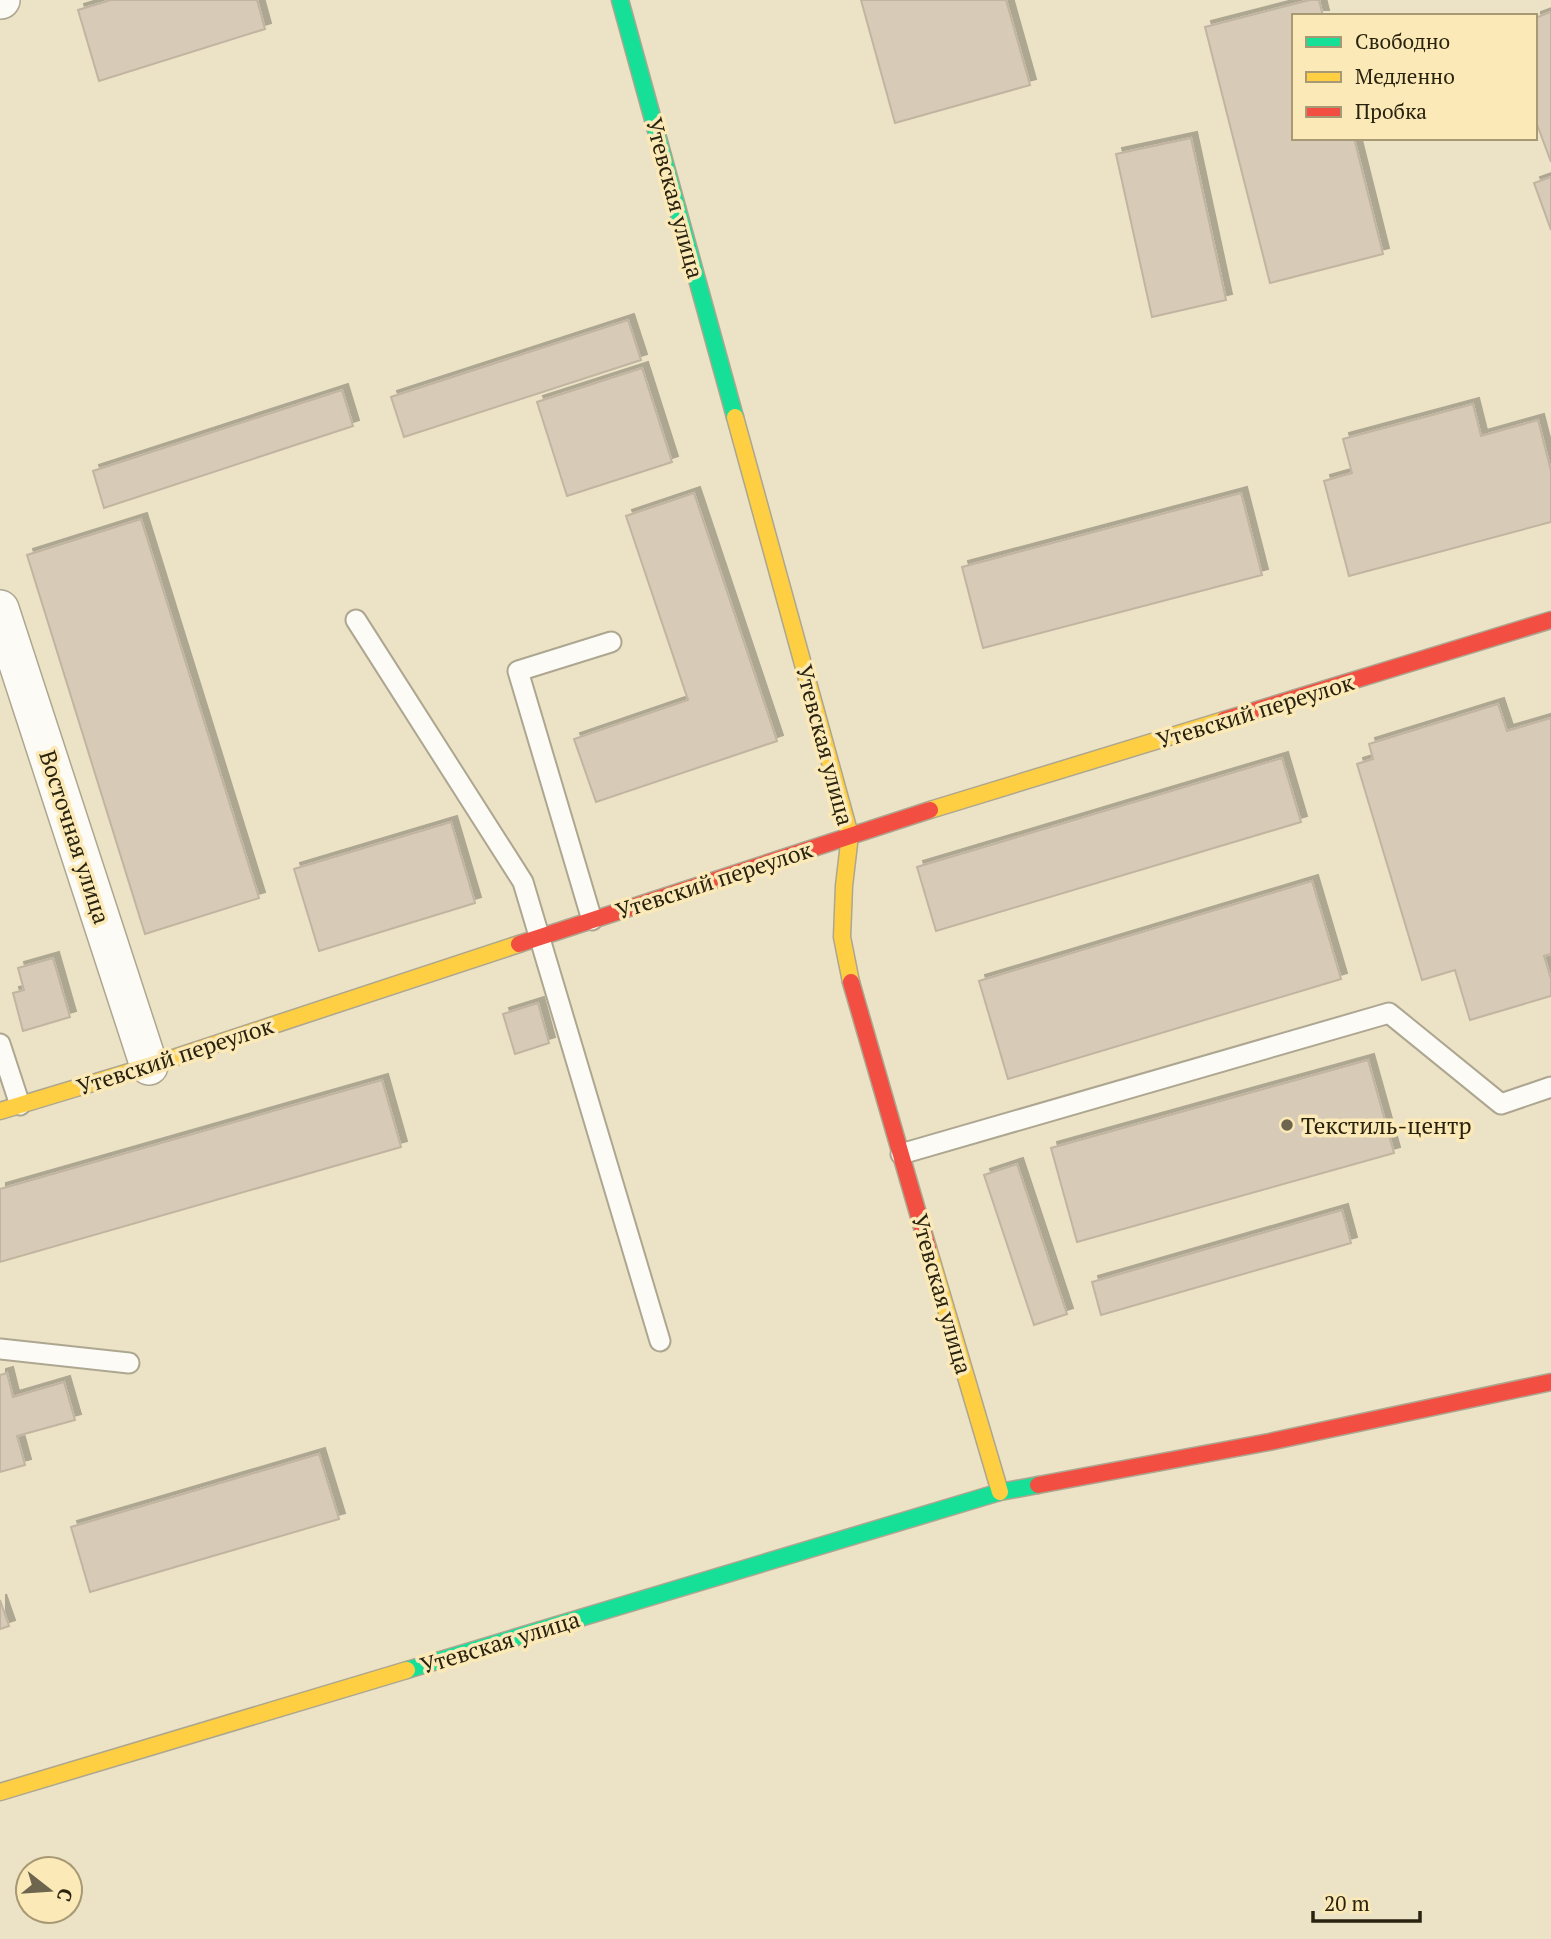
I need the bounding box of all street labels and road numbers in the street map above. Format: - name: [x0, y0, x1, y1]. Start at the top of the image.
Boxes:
- street label: Утевская улица: [639, 114, 711, 282]
- street label: Утевская улица: [789, 661, 861, 829]
- street label: Утевский переулок: [1153, 666, 1358, 756]
- street label: Восточная улица: [32, 746, 118, 928]
- street label: Утевский переулок: [612, 833, 817, 926]
- street label: Утевский переулок: [73, 1009, 278, 1102]
- street label: Утевская улица: [904, 1210, 980, 1378]
- street label: Утевская улица: [417, 1603, 584, 1681]

